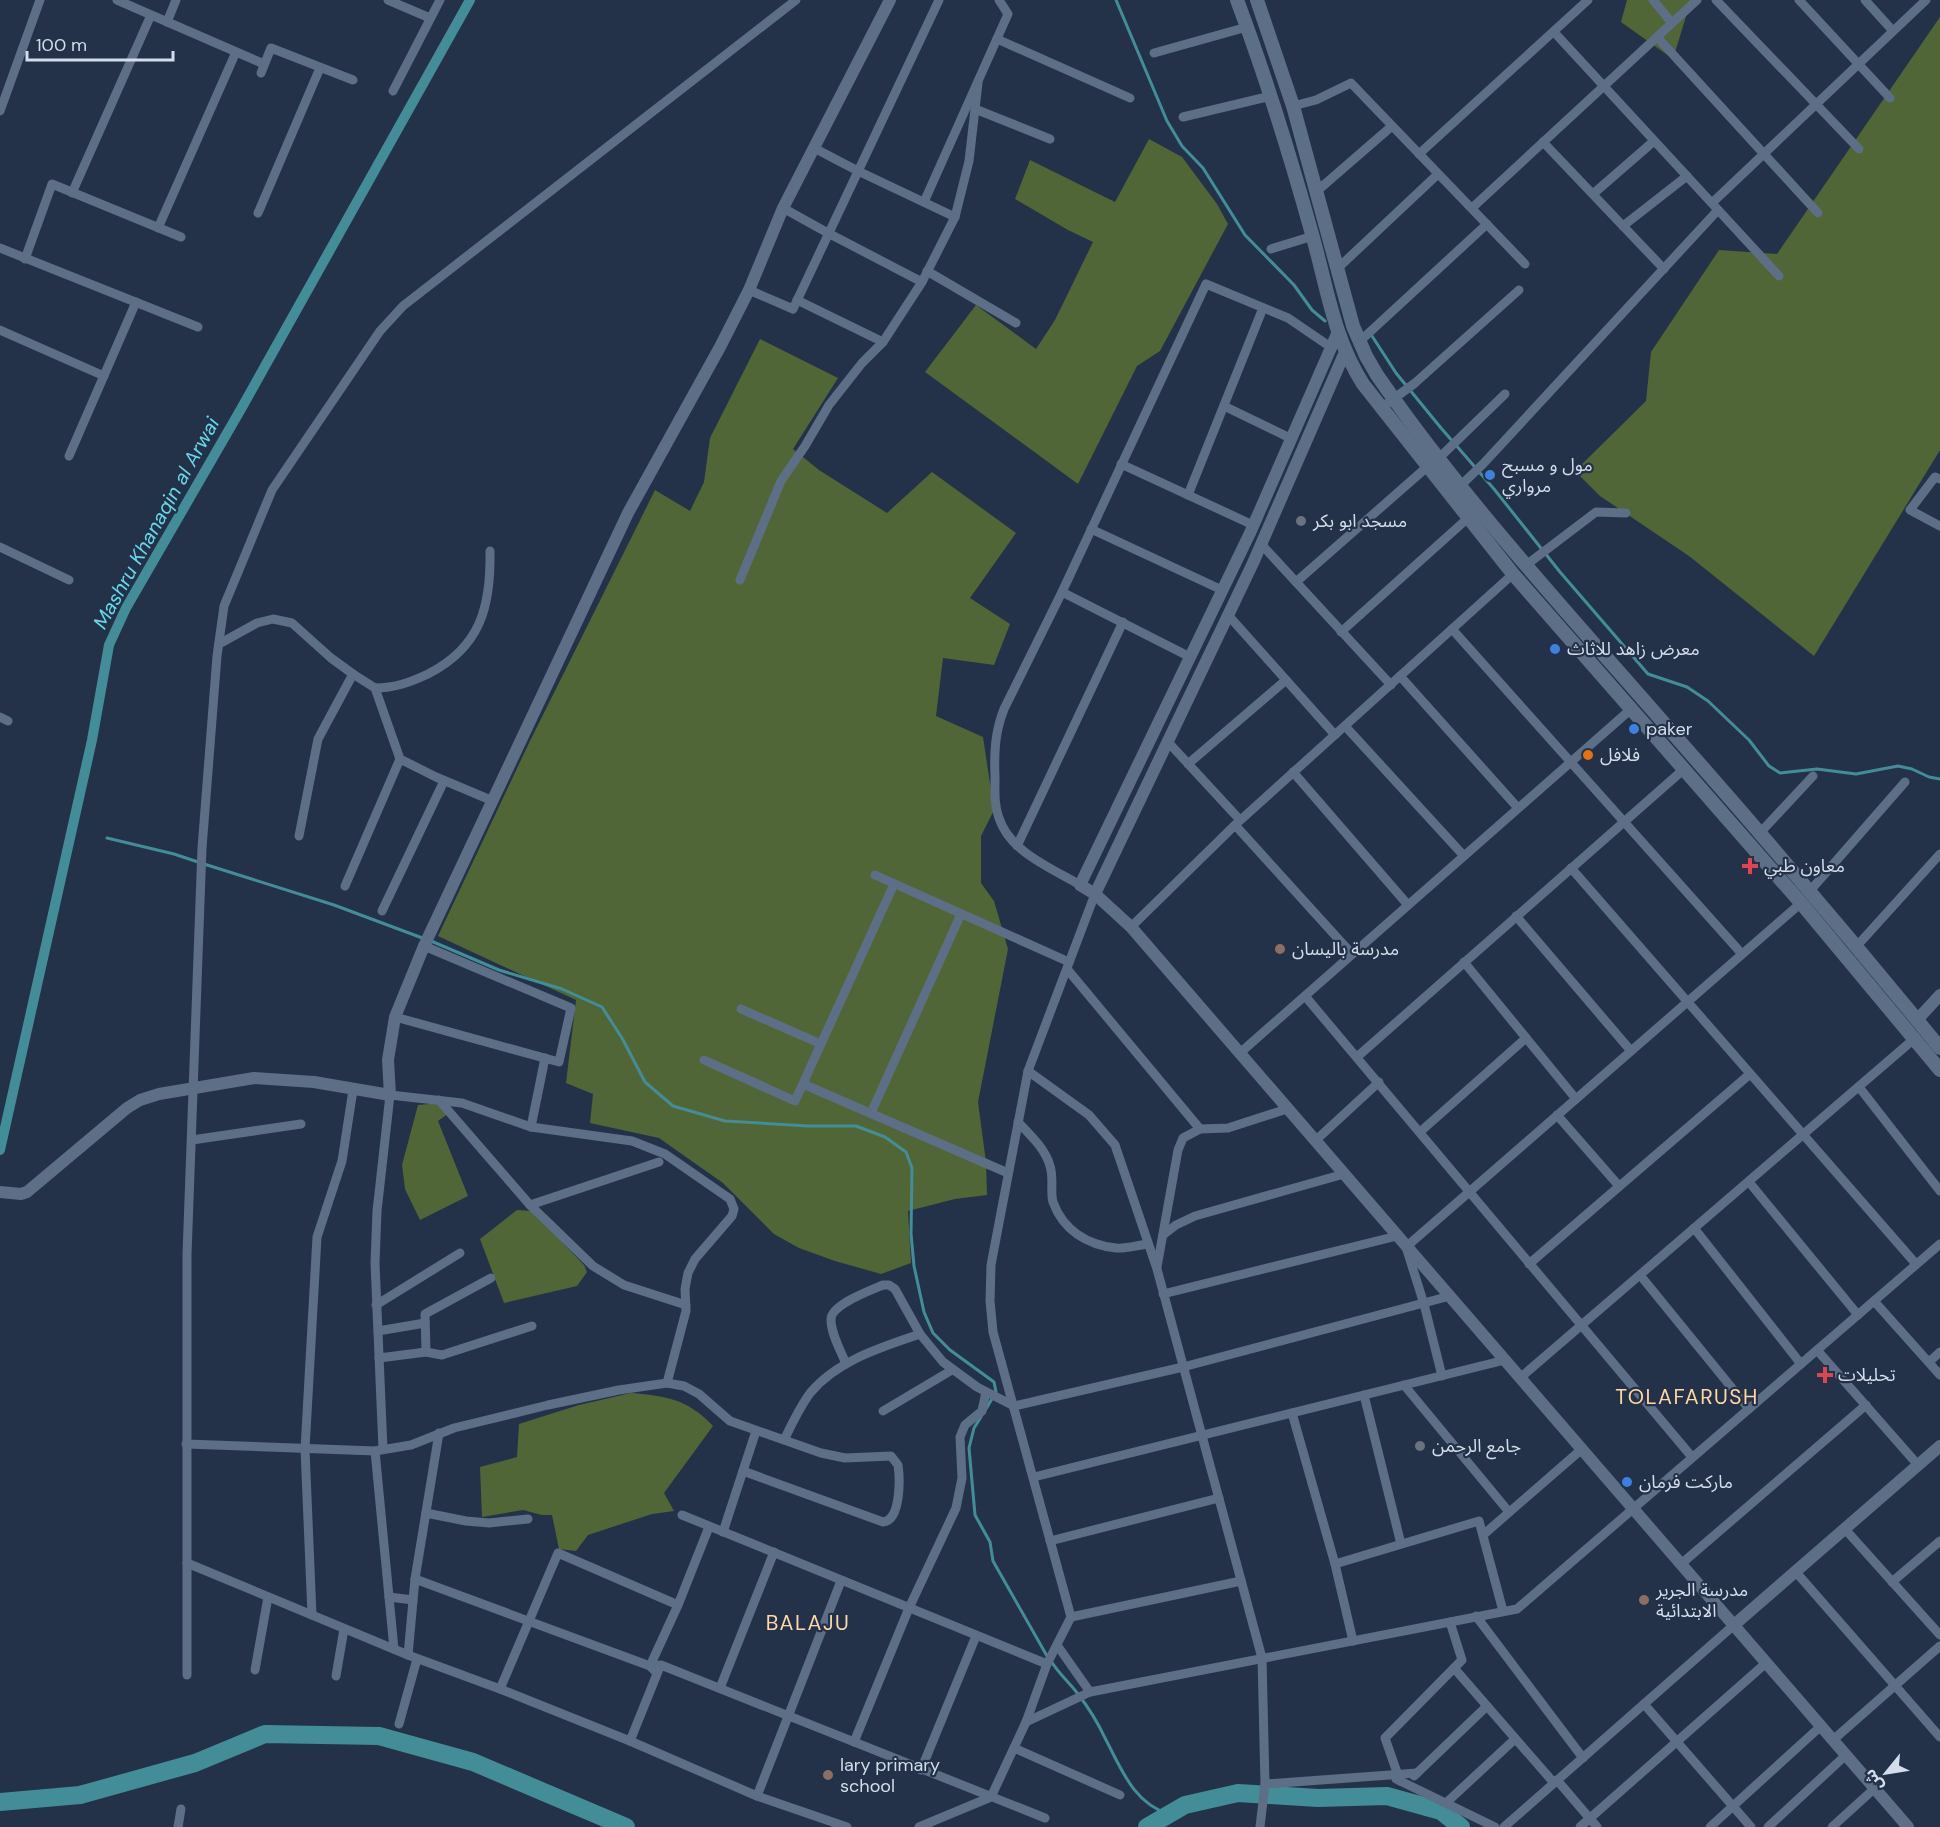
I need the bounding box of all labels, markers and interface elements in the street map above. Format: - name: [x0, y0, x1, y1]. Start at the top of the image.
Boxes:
- scale bar: [27, 24, 172, 62]
- text: 100 m: [36, 33, 87, 57]
- water label: Mashru Khanaqin al Arwai: [87, 412, 226, 633]
- place label: مول و مسبح مرواري: [1502, 453, 1593, 499]
- marker: مول و مسبح مرواري: [1483, 468, 1497, 482]
- place label: مسجد ابو بكر: [1312, 509, 1407, 533]
- marker: مسجد ابو بكر: [1294, 514, 1308, 528]
- place label: معرض زاهد للاثاث: [1567, 637, 1700, 661]
- marker: معرض زاهد للاثاث: [1548, 642, 1562, 656]
- place label: paker: [1646, 717, 1693, 741]
- marker: paker: [1627, 722, 1641, 736]
- place label: فلافل: [1600, 743, 1640, 767]
- marker: فلافل: [1581, 748, 1595, 762]
- place label: معاون طبي: [1764, 854, 1845, 879]
- marker: معاون طبي: [1741, 857, 1759, 875]
- place label: مدرسة بالیسان: [1292, 937, 1399, 961]
- marker: مدرسة بالیسان: [1273, 942, 1287, 956]
- place label: تحلیلات: [1838, 1363, 1896, 1387]
- marker: تحلیلات: [1816, 1366, 1834, 1384]
- district label: TOLAFARUSH: [1615, 1383, 1759, 1411]
- place label: جامع الرحمن: [1432, 1434, 1521, 1460]
- marker: جامع الرحمن: [1413, 1439, 1427, 1453]
- place label: مارکت فرمان: [1639, 1470, 1733, 1494]
- marker: مارکت فرمان: [1620, 1475, 1634, 1489]
- place label: مدرسة الجرير الابتدائية: [1655, 1578, 1748, 1623]
- marker: مدرسة الجرير الابتدائية: [1637, 1593, 1651, 1607]
- district label: BALAJU: [766, 1609, 850, 1637]
- north arrow: [1856, 1743, 1916, 1803]
- place label: lary primary school: [840, 1753, 940, 1798]
- text: ش: [1859, 1765, 1888, 1795]
- marker: lary primary school: [821, 1768, 835, 1782]

